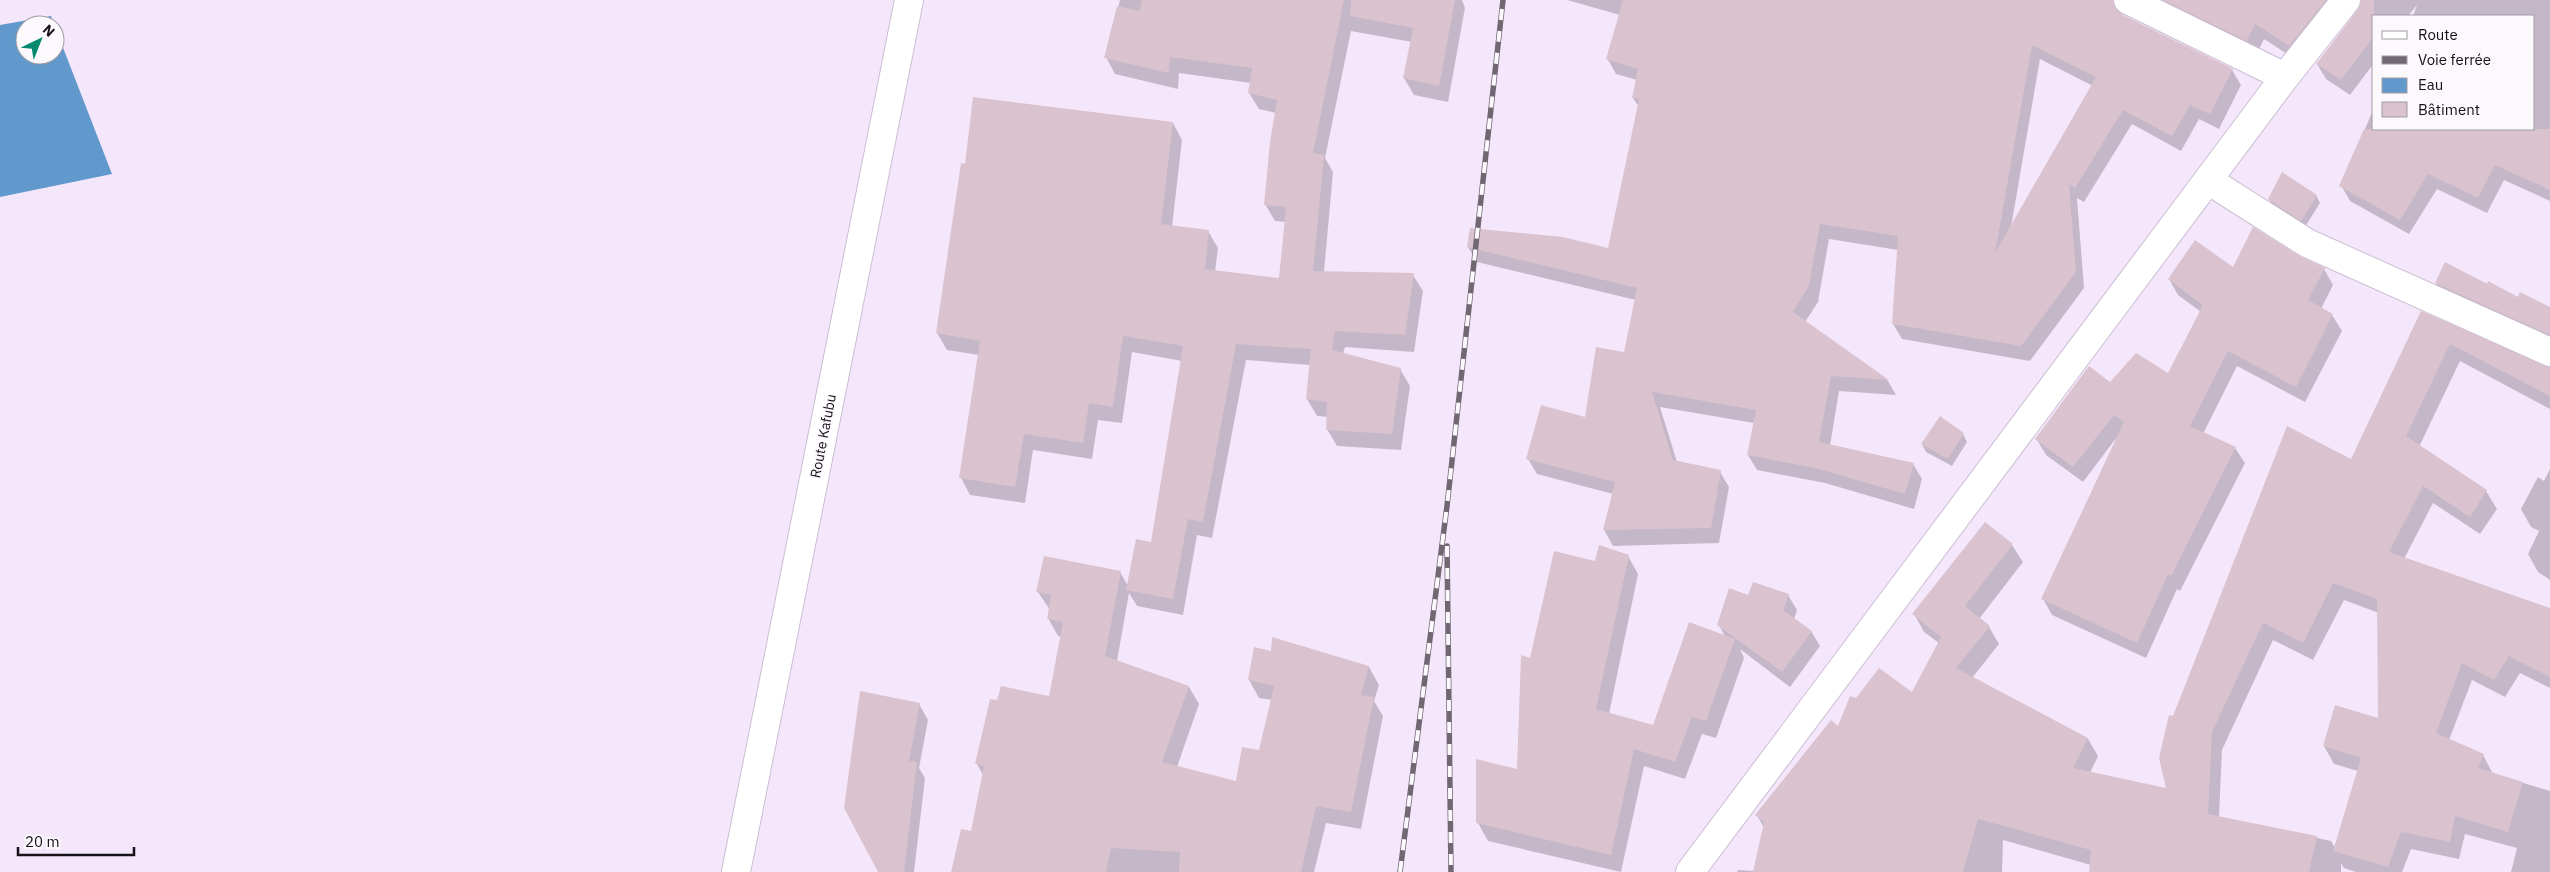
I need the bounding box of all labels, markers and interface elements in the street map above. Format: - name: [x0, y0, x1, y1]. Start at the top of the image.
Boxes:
- north arrow: [15, 15, 65, 65]
- legend: [2372, 15, 2535, 130]
- text: N: [39, 20, 59, 41]
- text: Route: [2418, 25, 2458, 44]
- text: Voie ferrée: [2418, 50, 2491, 69]
- text: Eau: [2418, 75, 2443, 94]
- text: Bâtiment: [2418, 100, 2480, 119]
- street label: Route Kafubu: [806, 393, 840, 479]
- scale bar: [18, 824, 134, 856]
- text: 20 m: [25, 832, 60, 851]

